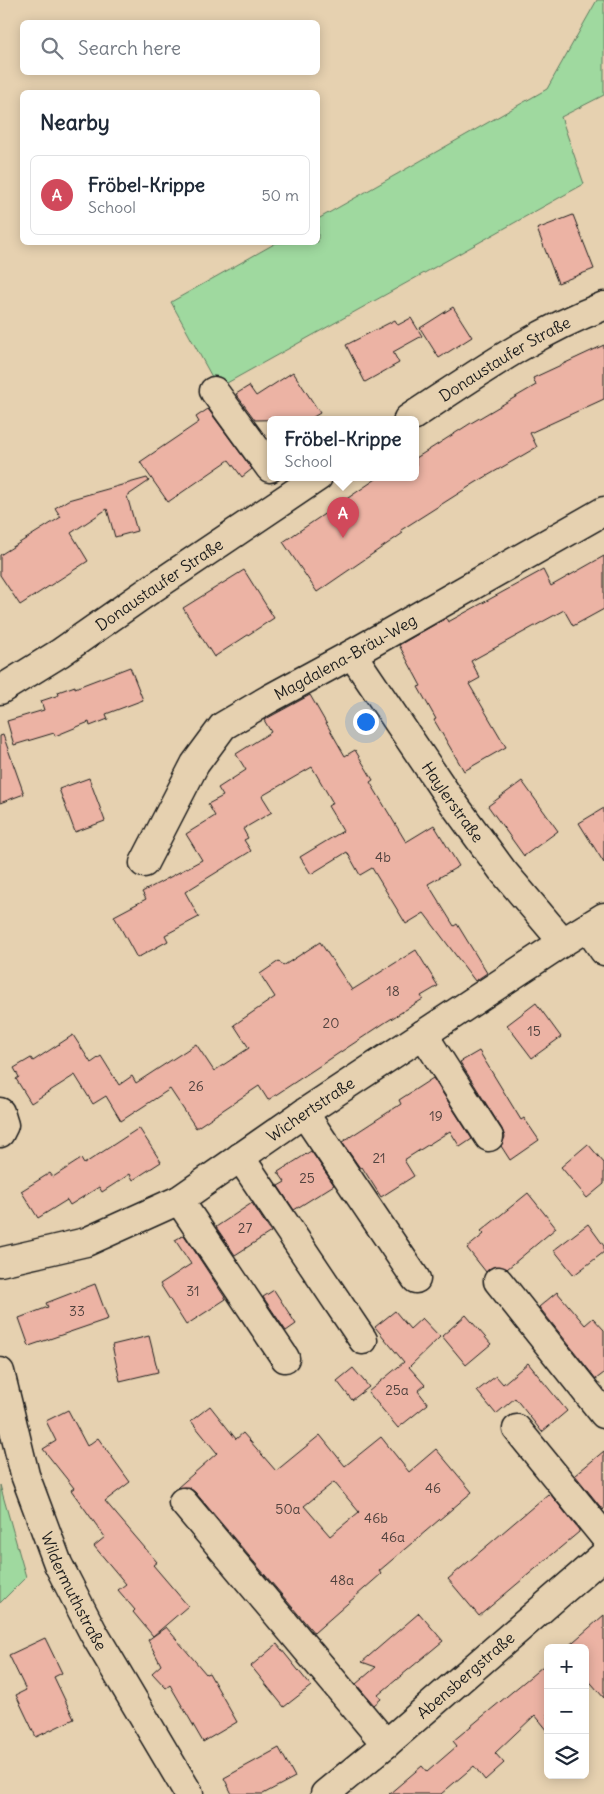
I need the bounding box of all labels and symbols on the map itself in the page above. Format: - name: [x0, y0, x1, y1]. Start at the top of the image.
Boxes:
- street label: Donaustaufer Straße: [435, 312, 574, 406]
- pin: A: [327, 497, 359, 538]
- street label: Donaustaufer Straße: [92, 534, 227, 635]
- street label: Magdalena-Bräu-Weg: [271, 610, 420, 704]
- your location: [353, 709, 379, 735]
- street label: Haylerstraße: [418, 758, 488, 846]
- house number: 4b: [375, 848, 391, 866]
- house number: 18: [386, 982, 400, 1000]
- house number: 20: [323, 1014, 339, 1032]
- house number: 15: [527, 1022, 541, 1040]
- street label: Wichertstraße: [263, 1073, 358, 1146]
- house number: 26: [188, 1077, 204, 1095]
- house number: 19: [429, 1107, 443, 1125]
- house number: 21: [372, 1149, 386, 1167]
- house number: 25: [299, 1169, 315, 1187]
- house number: 27: [238, 1219, 252, 1237]
- house number: 31: [186, 1282, 200, 1300]
- house number: 33: [69, 1302, 85, 1320]
- house number: 25a: [385, 1381, 409, 1399]
- house number: 46: [425, 1479, 441, 1497]
- house number: 50a: [275, 1500, 301, 1518]
- house number: 46b: [364, 1509, 388, 1527]
- house number: 46a: [381, 1528, 405, 1546]
- street label: Wildermuthstraße: [37, 1529, 112, 1654]
- house number: 48a: [330, 1571, 354, 1589]
- street label: Abensbergstraße: [413, 1627, 518, 1723]

